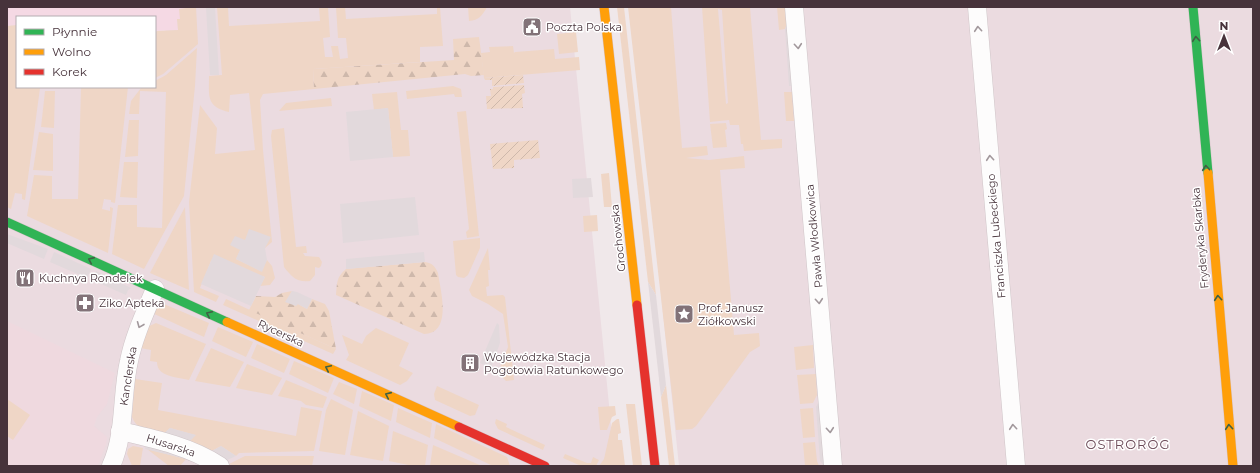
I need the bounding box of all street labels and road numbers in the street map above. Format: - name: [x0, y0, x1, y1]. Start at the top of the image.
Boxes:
- street label: Franciszka Lubeckiego: [984, 173, 1008, 299]
- street label: Pawła Włodkowica: [802, 184, 826, 288]
- street label: Fryderyka Skarbka: [1189, 187, 1211, 289]
- street label: Grochowska: [607, 204, 629, 272]
- street label: Rycerska: [256, 316, 306, 350]
- street label: Kanclerska: [116, 345, 140, 407]
- street label: Husarska: [145, 430, 197, 460]

